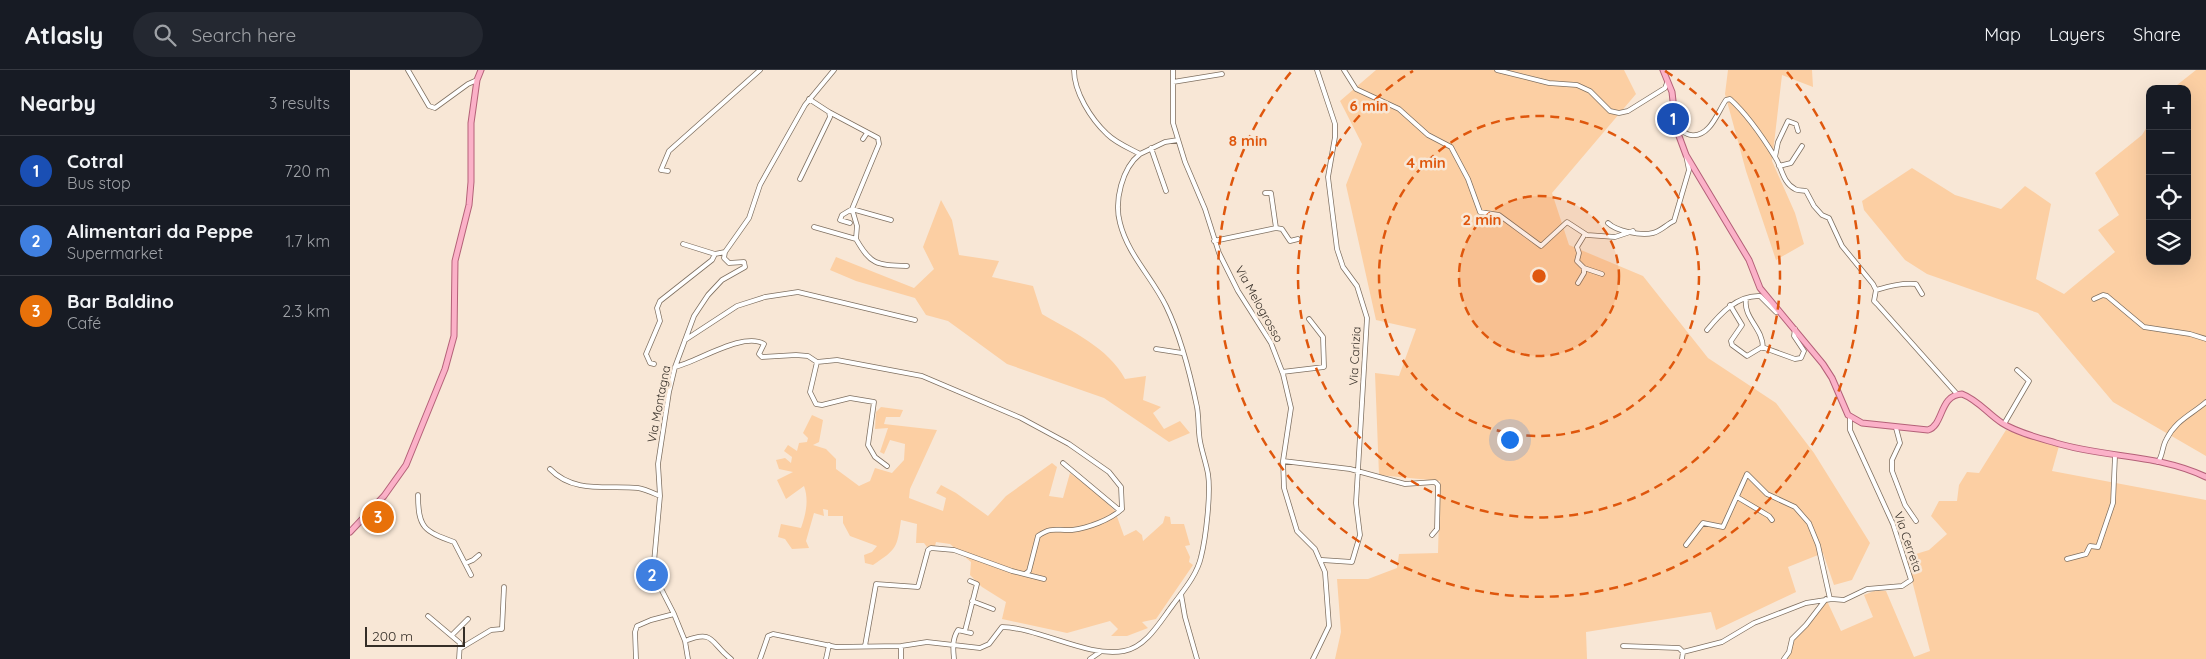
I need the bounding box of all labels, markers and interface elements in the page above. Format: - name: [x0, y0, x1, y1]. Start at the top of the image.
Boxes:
- search box: [133, 12, 483, 57]
- text: Atlasly: [25, 20, 103, 50]
- icon: search: [151, 21, 179, 49]
- text: Search here: [191, 23, 296, 47]
- text: Map: [1984, 23, 2021, 46]
- text: Layers: [2049, 23, 2105, 46]
- text: Share: [2133, 23, 2181, 46]
- map controls: [2146, 85, 2191, 265]
- button: +: [2146, 85, 2191, 130]
- text: Nearby: [20, 90, 96, 116]
- text: 3 results: [269, 93, 330, 113]
- text: 6 min: [1350, 96, 1388, 115]
- pin: 1: [1657, 100, 1689, 138]
- button: −: [2146, 130, 2191, 175]
- text: 8 min: [1229, 131, 1267, 150]
- text: Cotral: [67, 149, 124, 173]
- text: 4 min: [1406, 153, 1446, 172]
- text: 1: [33, 161, 39, 181]
- text: 720 m: [284, 161, 330, 181]
- text: Bus stop: [67, 173, 131, 193]
- button: locate: [2146, 175, 2191, 220]
- text: 2 min: [1462, 210, 1502, 229]
- text: Alimentari da Peppe: [67, 219, 253, 243]
- button: layers: [2146, 220, 2191, 265]
- text: 2: [31, 231, 41, 251]
- text: 1.7 km: [285, 231, 330, 251]
- text: Supermarket: [67, 243, 163, 263]
- street label: Via Melogrosso: [1232, 263, 1287, 345]
- centre of rings: [1530, 267, 1548, 285]
- text: Bar Baldino: [67, 289, 174, 313]
- text: 3: [32, 301, 40, 321]
- text: 2.3 km: [282, 301, 330, 321]
- text: Café: [67, 313, 101, 333]
- street label: Via Carizia: [1345, 326, 1364, 386]
- street label: Via Montagna: [644, 364, 673, 444]
- your location: [1497, 427, 1523, 453]
- pin: 3: [362, 498, 394, 536]
- street label: Via Cerreta: [1891, 510, 1926, 574]
- pin: 2: [636, 556, 668, 594]
- scale bar: [365, 624, 465, 647]
- text: 200 m: [372, 627, 413, 645]

